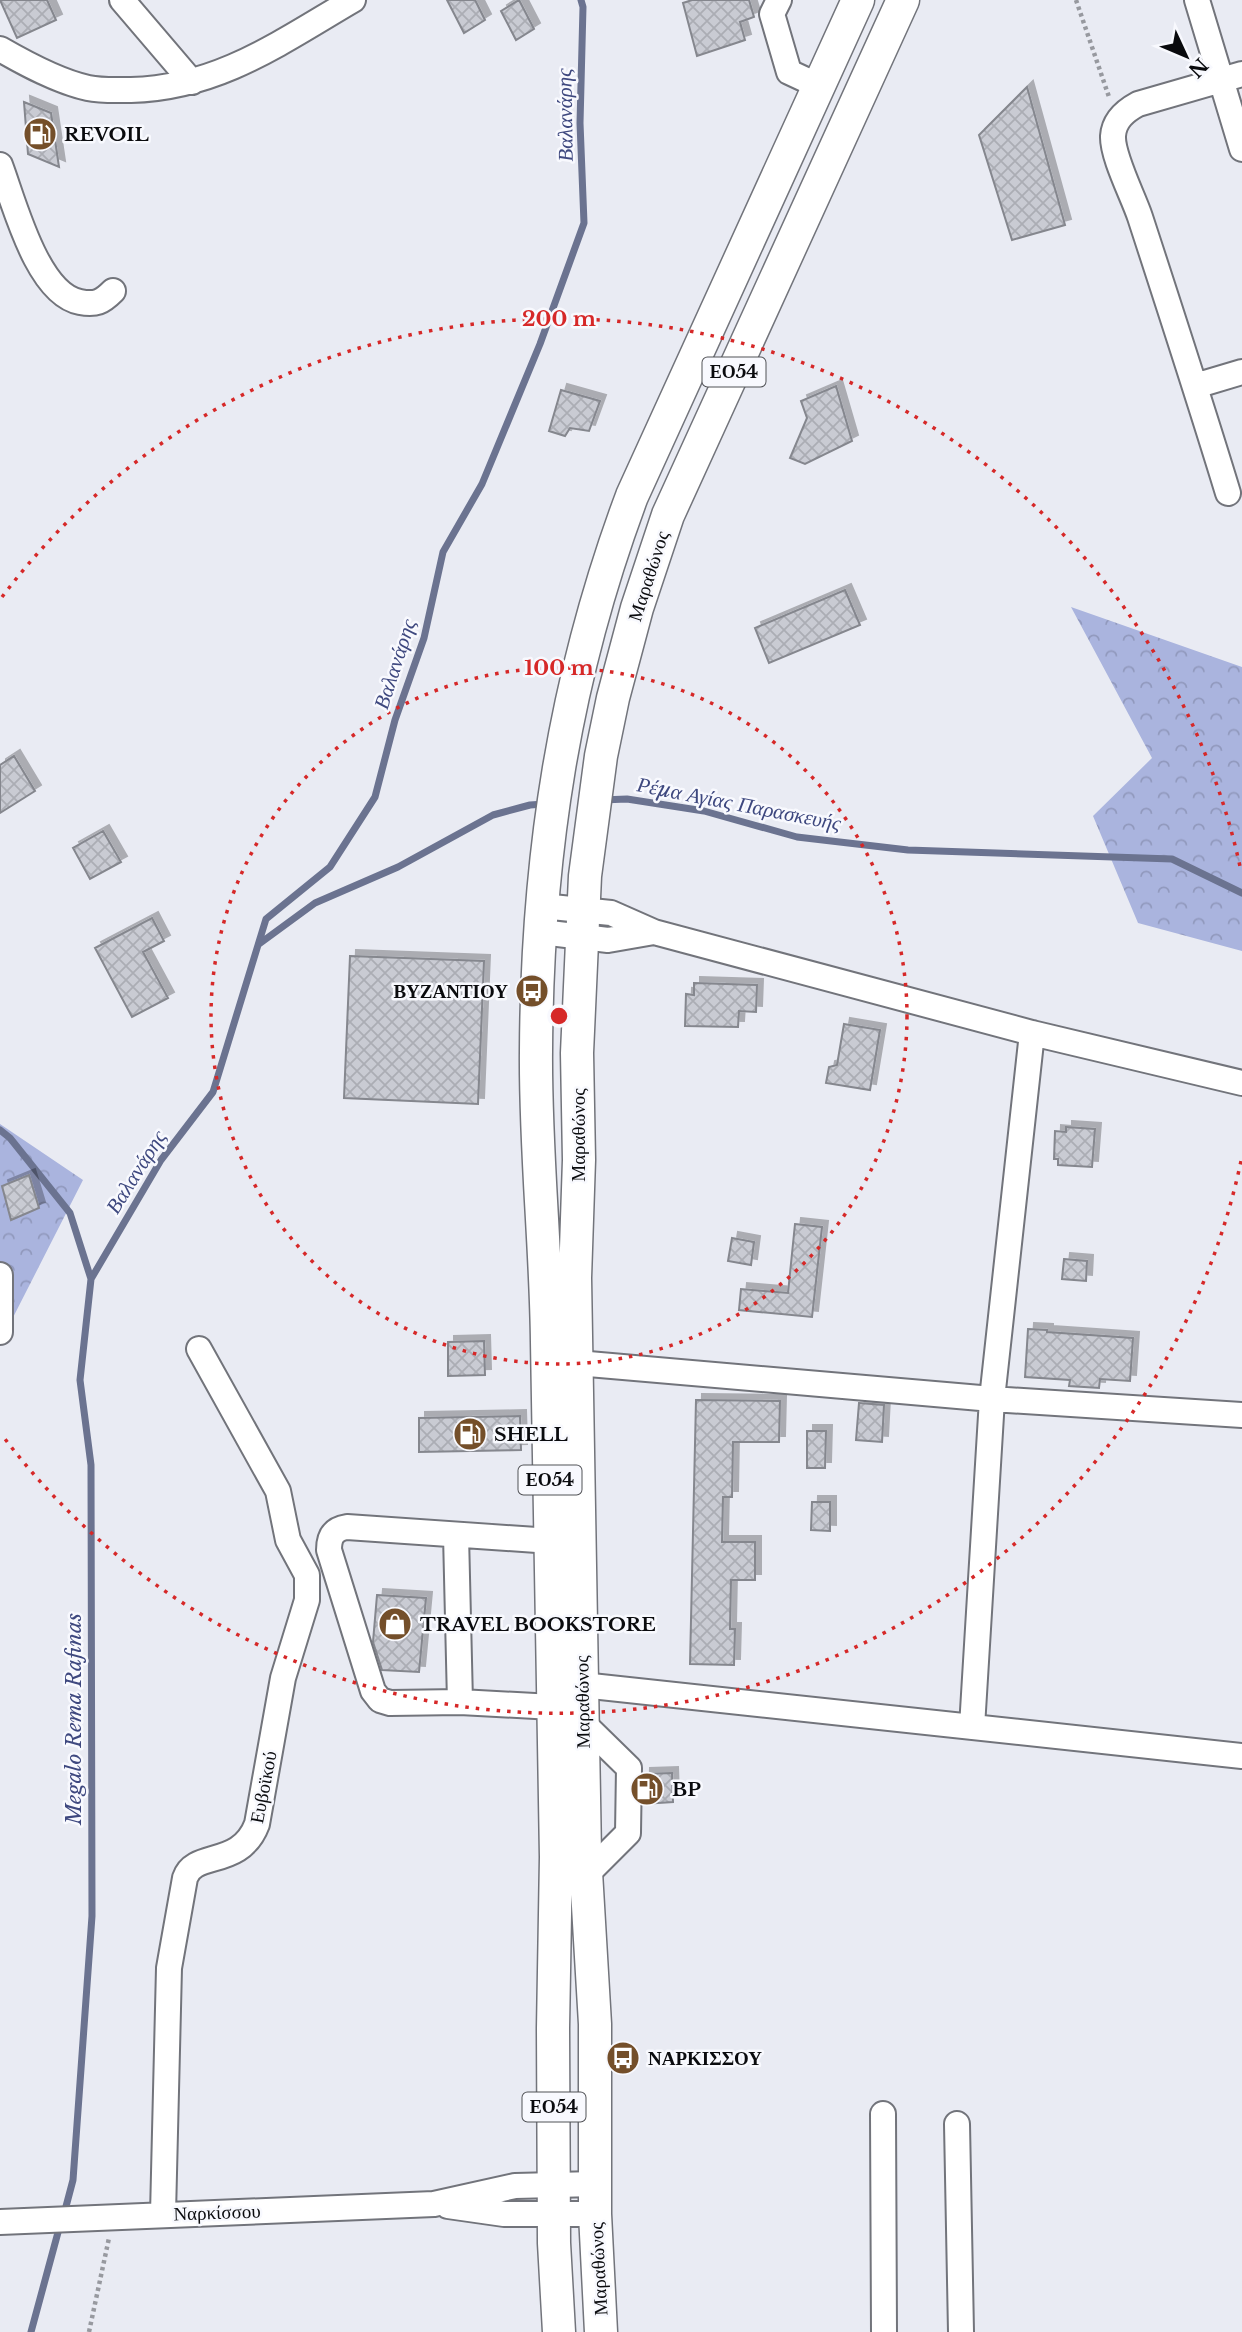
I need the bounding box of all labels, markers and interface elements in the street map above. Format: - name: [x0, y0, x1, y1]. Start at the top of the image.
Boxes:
- north arrow: [1151, 21, 1221, 91]
- text: N: [1183, 53, 1212, 82]
- water label: Βαλανάρης: [551, 68, 579, 162]
- fuel station icon: REVOIL: [21, 115, 59, 153]
- place label: REVOIL: [64, 123, 149, 146]
- text: 200 m: [522, 306, 596, 332]
- road number: ΕΟ54: [702, 358, 766, 386]
- street label: Μαραθώνος: [623, 528, 674, 624]
- water label: Βαλανάρης: [368, 615, 422, 712]
- text: 100 m: [524, 655, 594, 681]
- water label: Ρέμα Αγίας Παρασκευής: [634, 771, 844, 837]
- bus stop icon: ΒΥΖΑΝΤΙΟΥ: [513, 972, 551, 1010]
- place label: ΒΥΖΑΝΤΙΟΥ: [393, 980, 508, 1003]
- centre of rings: [547, 1004, 571, 1028]
- street label: Μαραθώνος: [567, 1088, 590, 1182]
- water label: Βαλανάρης: [100, 1125, 172, 1218]
- fuel station icon: SHELL: [451, 1415, 489, 1453]
- place label: SHELL: [494, 1423, 568, 1446]
- road number: ΕΟ54: [518, 1465, 582, 1494]
- shop icon: TRAVEL BOOKSTORE: [376, 1605, 414, 1643]
- water label: Megalo Rema Rafinas: [61, 1613, 87, 1826]
- place label: TRAVEL BOOKSTORE: [420, 1613, 656, 1636]
- street label: Μαραθώνος: [570, 1655, 595, 1749]
- street label: Ευβοϊκού: [245, 1749, 282, 1825]
- fuel station icon: BP: [628, 1770, 666, 1808]
- place label: BP: [672, 1778, 701, 1801]
- bus stop icon: ΝΑΡΚΙΣΣΟΥ: [604, 2039, 642, 2077]
- place label: ΝΑΡΚΙΣΣΟΥ: [648, 2047, 762, 2070]
- road number: ΕΟ54: [522, 2092, 586, 2122]
- street label: Ναρκίσσου: [173, 2199, 261, 2226]
- street label: Μαραθώνος: [585, 2221, 612, 2316]

